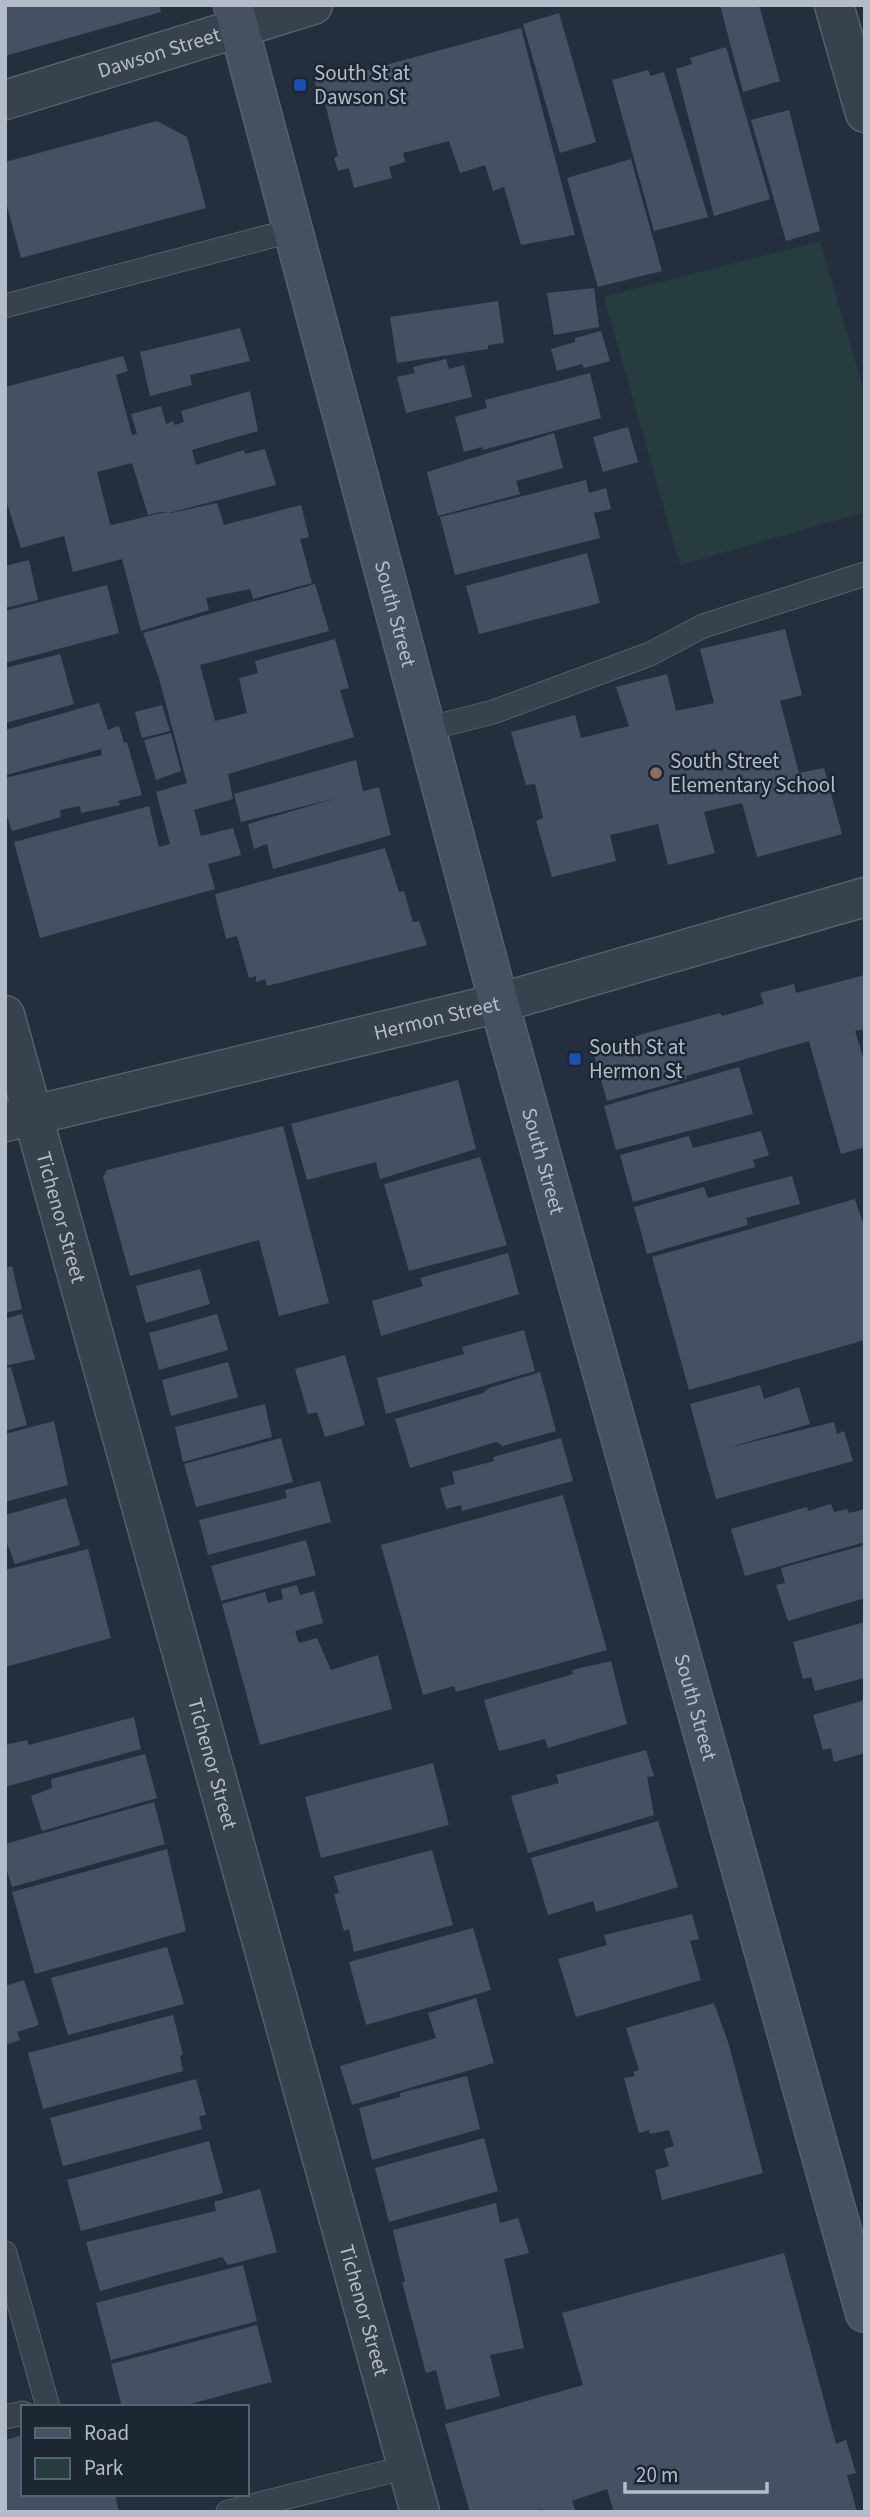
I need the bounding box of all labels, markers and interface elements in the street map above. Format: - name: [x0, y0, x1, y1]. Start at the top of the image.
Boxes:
- street label: Dawson Street: [94, 19, 224, 86]
- place label: South St at Dawson St: [314, 58, 410, 112]
- marker: South St at Dawson St: [292, 77, 308, 93]
- street label: South Street: [367, 557, 424, 670]
- place label: South Street Elementary School: [670, 746, 836, 800]
- marker: South Street Elementary School: [648, 765, 664, 781]
- street label: Hermon Street: [371, 988, 503, 1048]
- place label: South St at Hermon St: [589, 1032, 685, 1086]
- marker: South St at Hermon St: [567, 1051, 583, 1067]
- street label: South Street: [514, 1104, 572, 1218]
- street label: Tichenor Street: [29, 1148, 94, 1286]
- street label: South Street: [667, 1650, 725, 1764]
- street label: Tichenor Street: [180, 1695, 245, 1833]
- street label: Tichenor Street: [332, 2241, 397, 2379]
- legend: [21, 2405, 248, 2496]
- text: Road: [84, 2418, 129, 2448]
- scale bar: [625, 2450, 767, 2494]
- text: Park: [84, 2453, 124, 2483]
- text: 20 m: [636, 2460, 678, 2490]

